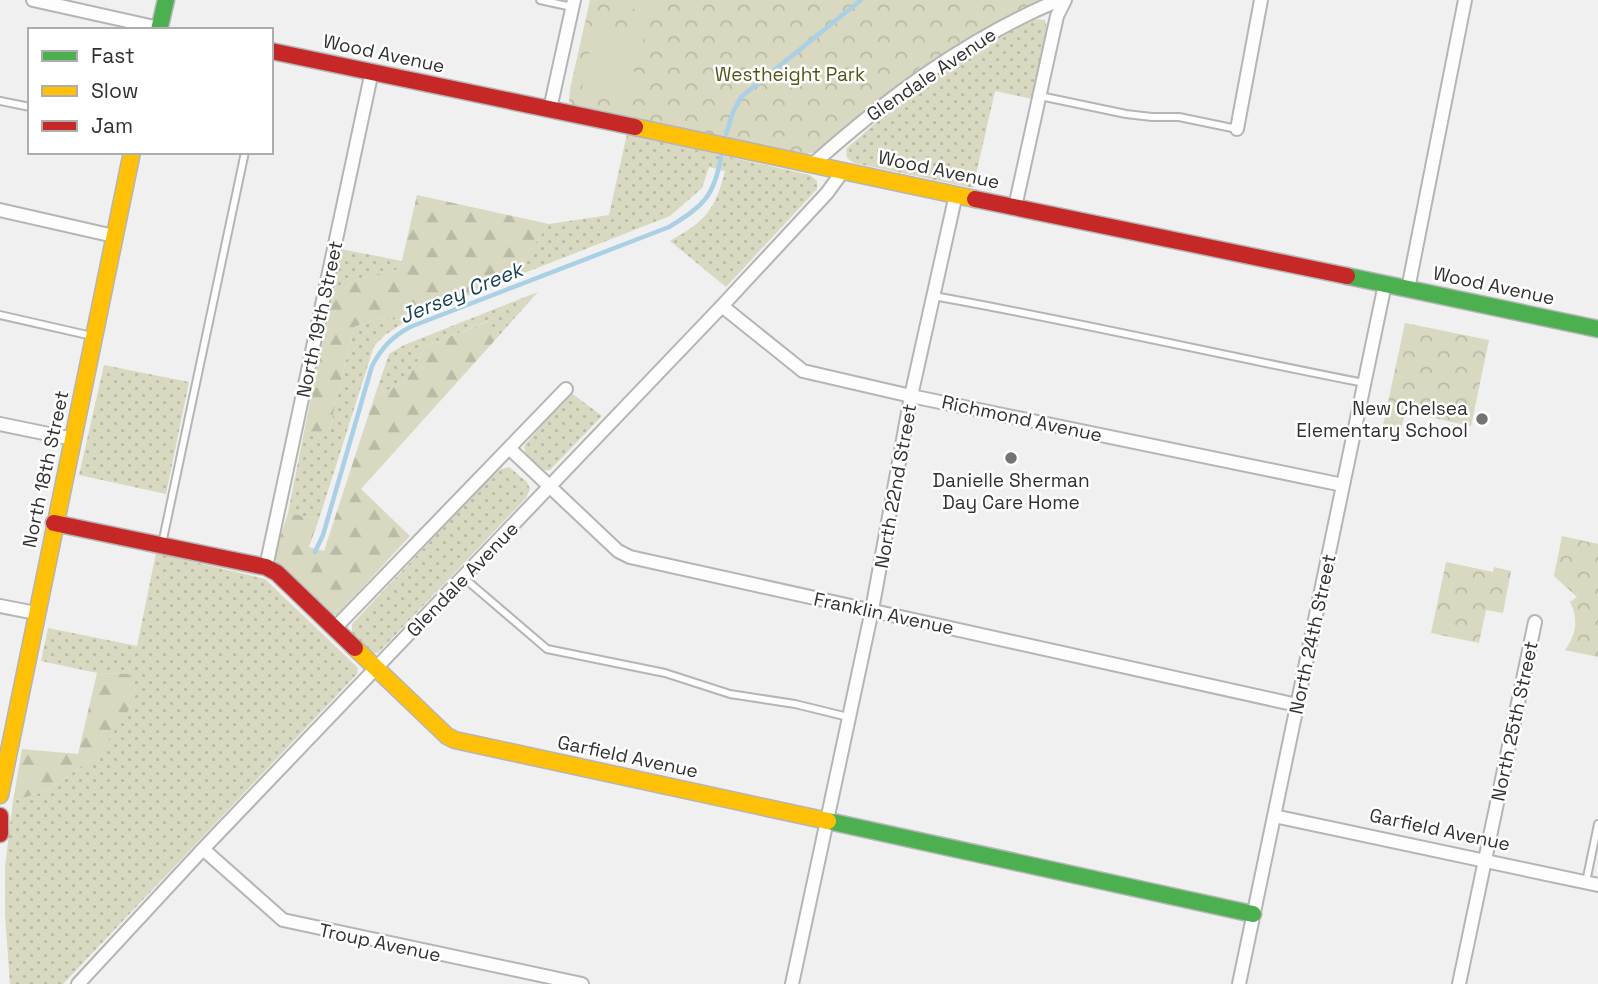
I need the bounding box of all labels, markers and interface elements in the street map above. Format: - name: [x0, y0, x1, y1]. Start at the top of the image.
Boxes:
- street label: Glendale Avenue: [862, 22, 1001, 127]
- legend: [28, 28, 273, 154]
- street label: Wood Avenue: [321, 28, 447, 79]
- text: Fast: [91, 42, 135, 69]
- park label: Westheight Park: [715, 62, 865, 87]
- text: Slow: [91, 77, 139, 104]
- text: Jam: [91, 112, 133, 139]
- street label: Wood Avenue: [876, 144, 1002, 195]
- street label: North 19th Street: [291, 238, 348, 400]
- water label: Jersey Creek: [395, 254, 529, 330]
- street label: Wood Avenue: [1431, 260, 1557, 311]
- street label: North 18th Street: [17, 388, 74, 550]
- street label: Richmond Avenue: [939, 389, 1104, 448]
- place label: New Chelsea Elementary School: [1296, 396, 1468, 443]
- street label: North 22nd Street: [869, 402, 922, 570]
- marker: New Chelsea Elementary School: [1474, 411, 1490, 427]
- marker: Danielle Sherman Day Care Home: [1003, 450, 1019, 466]
- place label: Danielle Sherman Day Care Home: [932, 468, 1090, 515]
- street label: Glendale Avenue: [401, 516, 524, 642]
- street label: North 24th Street: [1283, 552, 1342, 716]
- street label: Franklin Avenue: [812, 586, 956, 641]
- street label: North 25th Street: [1485, 639, 1544, 803]
- street label: Garfield Avenue: [555, 729, 700, 784]
- street label: Garfield Avenue: [1367, 802, 1512, 857]
- street label: Troup Avenue: [317, 917, 443, 968]

